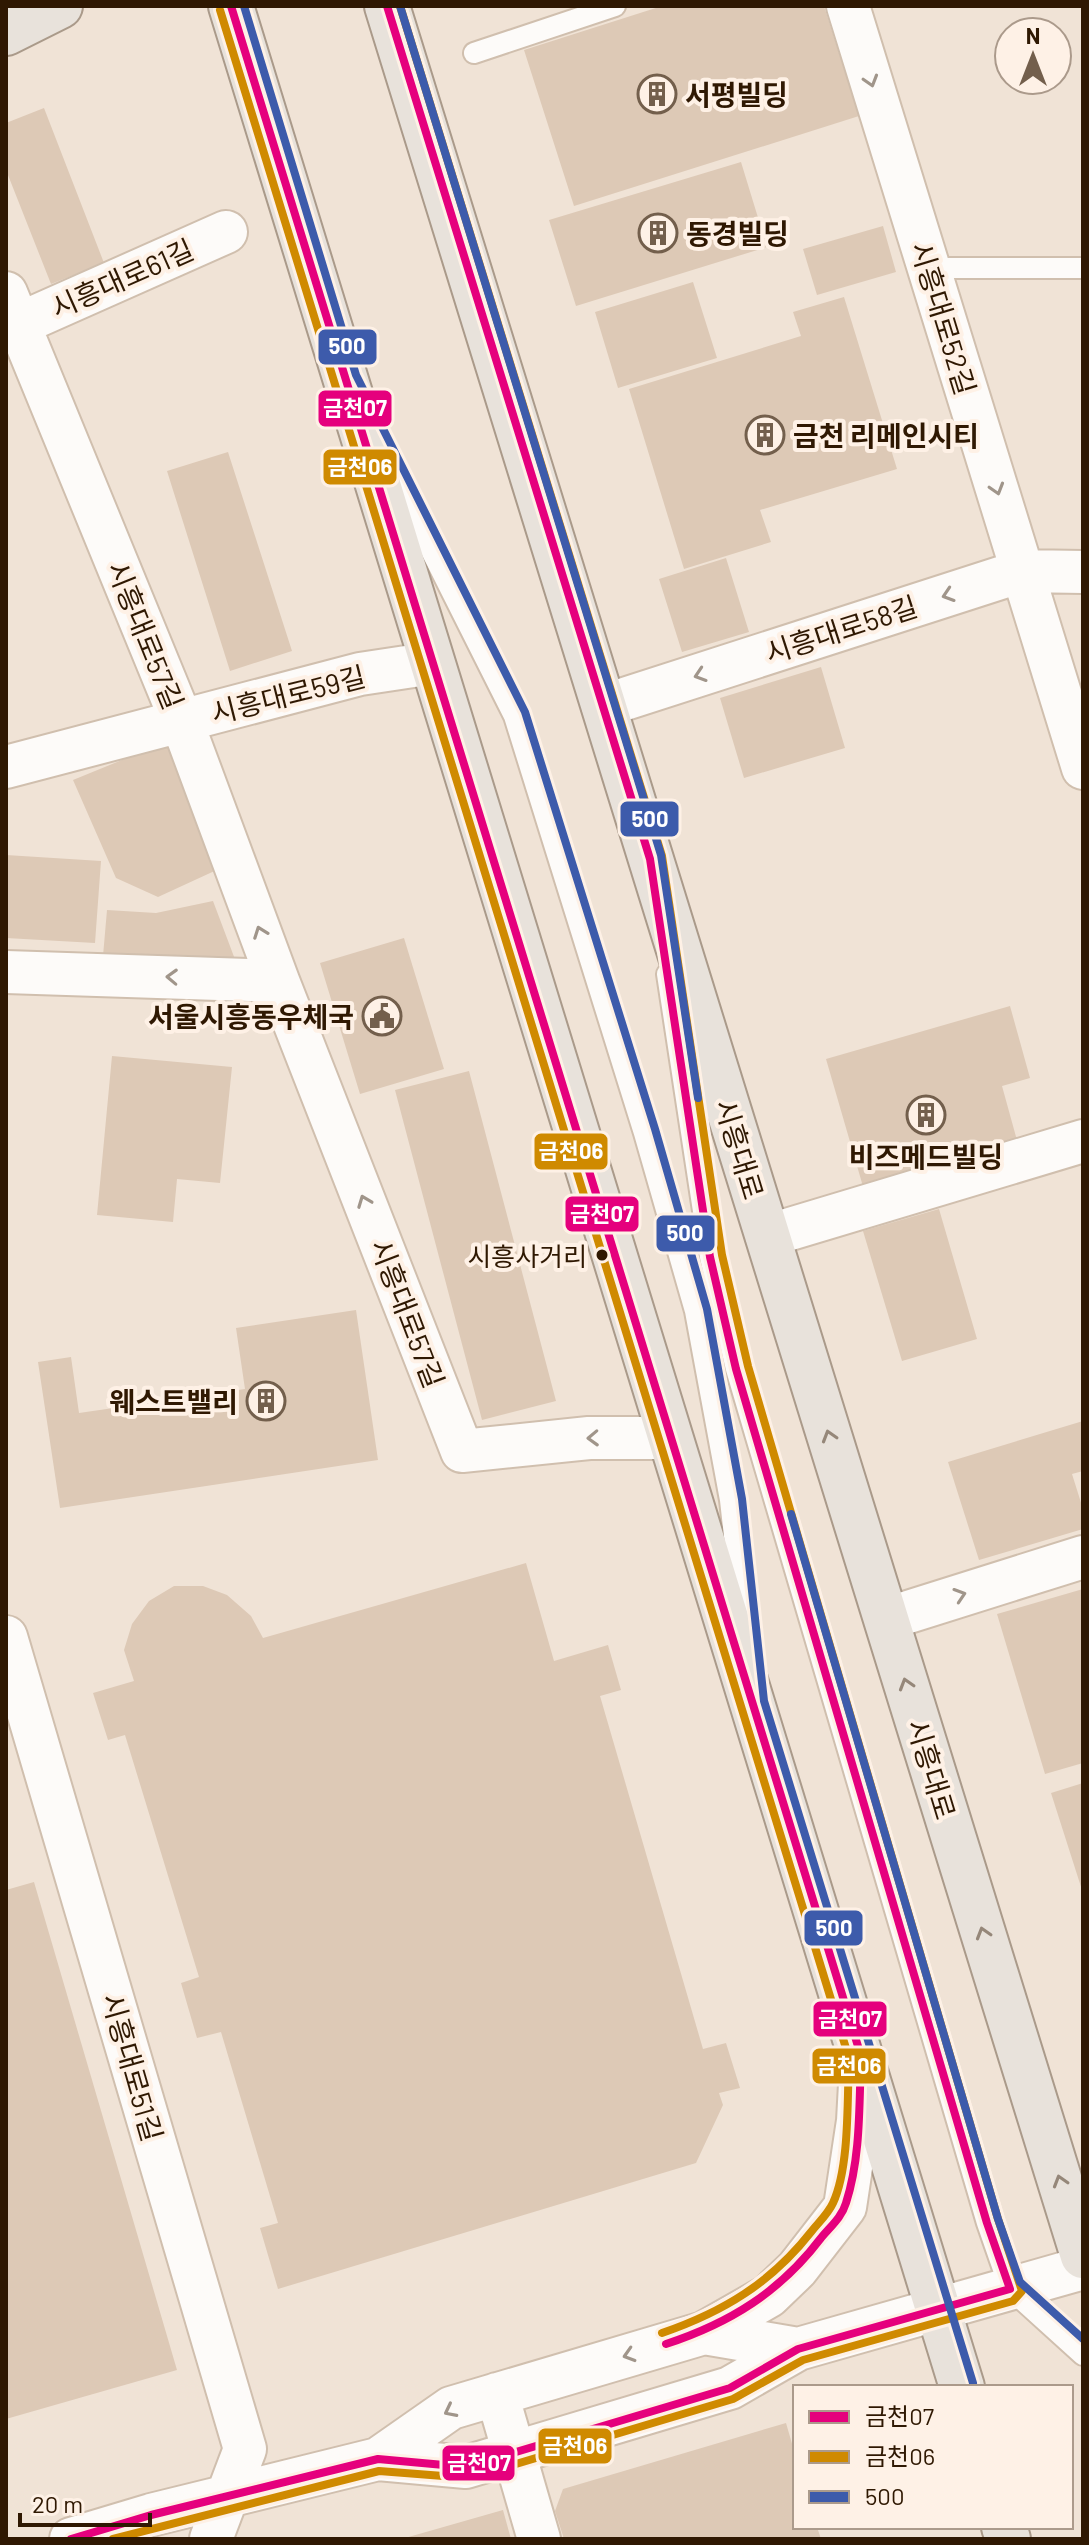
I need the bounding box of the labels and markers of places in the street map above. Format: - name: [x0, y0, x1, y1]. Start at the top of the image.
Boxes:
- building icon: 서평빌딩: [636, 73, 678, 115]
- place label: 서평빌딩: [685, 77, 788, 111]
- building icon: 동경빌딩: [637, 212, 679, 254]
- place label: 동경빌딩: [686, 216, 789, 250]
- building icon: 금천 리메인시티: [744, 414, 786, 456]
- place label: 금천 리메인시티: [793, 418, 979, 452]
- public building icon: 서울시흥동우체국: [361, 995, 403, 1037]
- place label: 서울시흥동우체국: [148, 999, 354, 1033]
- building icon: 비즈메드빌딩: [905, 1094, 947, 1136]
- place label: 비즈메드빌딩: [849, 1139, 1003, 1173]
- place label: 시흥사거리: [467, 1240, 587, 1271]
- marker: 시흥사거리: [594, 1247, 610, 1263]
- building icon: 웨스트밸리: [245, 1380, 287, 1422]
- place label: 웨스트밸리: [109, 1384, 238, 1418]

